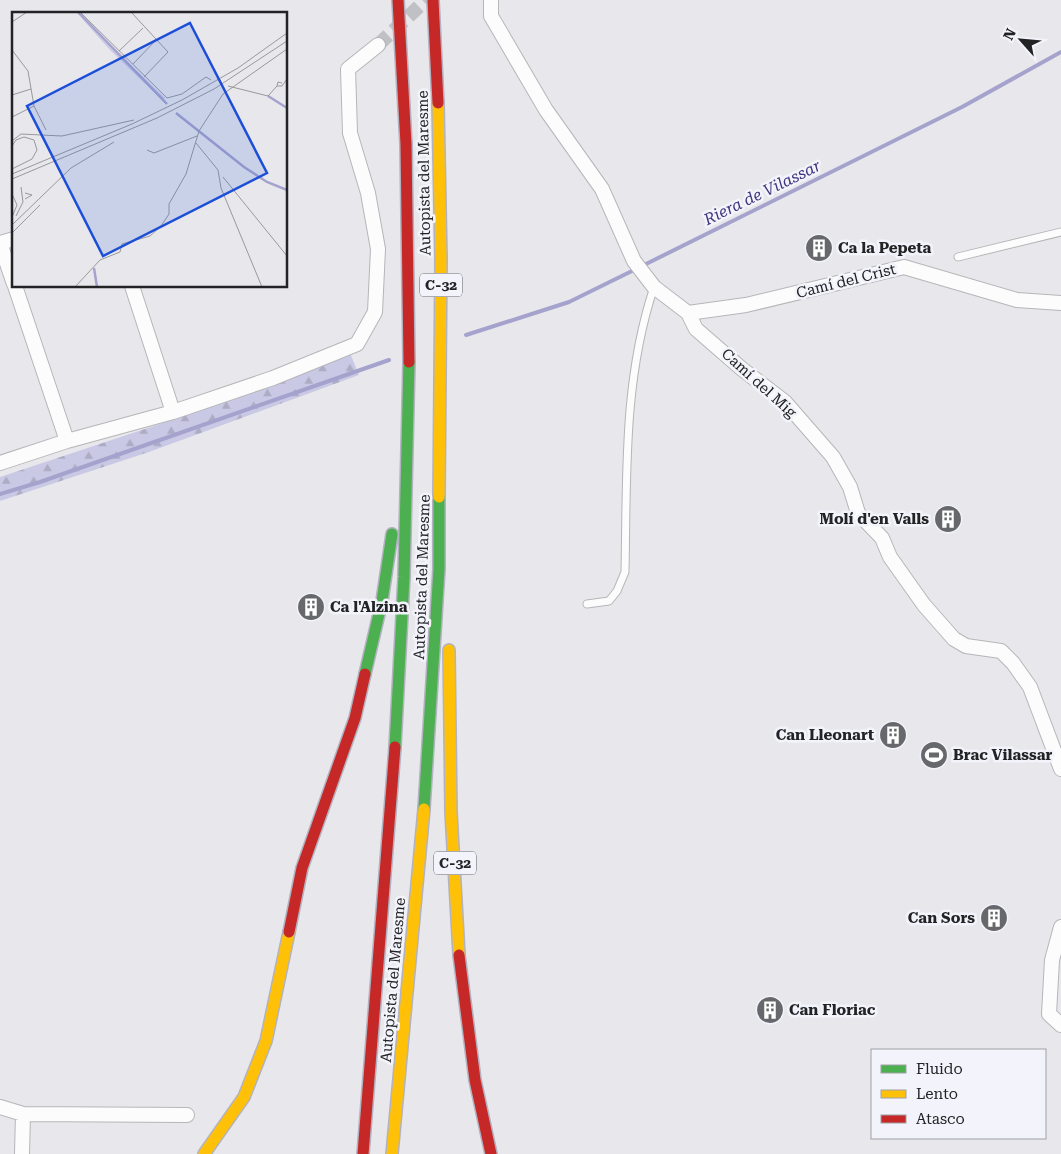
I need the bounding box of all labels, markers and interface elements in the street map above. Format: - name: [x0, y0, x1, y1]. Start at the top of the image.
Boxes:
- inset map: [12, 12, 288, 288]
- north arrow: [996, 15, 1046, 65]
- text: N: [1000, 25, 1019, 43]
- street label: Autopista del Maresme: [414, 90, 434, 256]
- water label: Riera de Vilassar: [700, 156, 824, 229]
- building icon: Ca la Pepeta: [804, 233, 834, 263]
- place label: Ca la Pepeta: [838, 239, 931, 257]
- street label: Camí del Crist: [794, 260, 898, 302]
- road number: C-32: [420, 274, 462, 296]
- street label: Camí del Mig: [718, 345, 801, 422]
- street label: Autopista del Maresme: [410, 494, 434, 660]
- building icon: Molí d'en Valls: [933, 504, 963, 534]
- place label: Molí d'en Valls: [820, 510, 929, 528]
- building icon: Ca l'Alzina: [296, 592, 326, 622]
- place label: Ca l'Alzina: [330, 598, 408, 616]
- building icon: Can Lleonart: [878, 720, 908, 750]
- place label: Can Lleonart: [776, 726, 874, 744]
- sports icon: Brac Vilassar: [919, 740, 949, 770]
- place label: Brac Vilassar: [953, 746, 1053, 764]
- road number: C-32: [434, 851, 476, 874]
- street label: Autopista del Maresme: [377, 897, 409, 1063]
- building icon: Can Sors: [979, 903, 1009, 933]
- place label: Can Sors: [908, 909, 975, 927]
- building icon: Can Floriac: [755, 995, 785, 1025]
- place label: Can Floriac: [789, 1001, 876, 1019]
- legend: [871, 1049, 1046, 1139]
- text: Fluido: [916, 1060, 963, 1078]
- text: Lento: [916, 1085, 958, 1103]
- text: Atasco: [916, 1110, 965, 1128]

